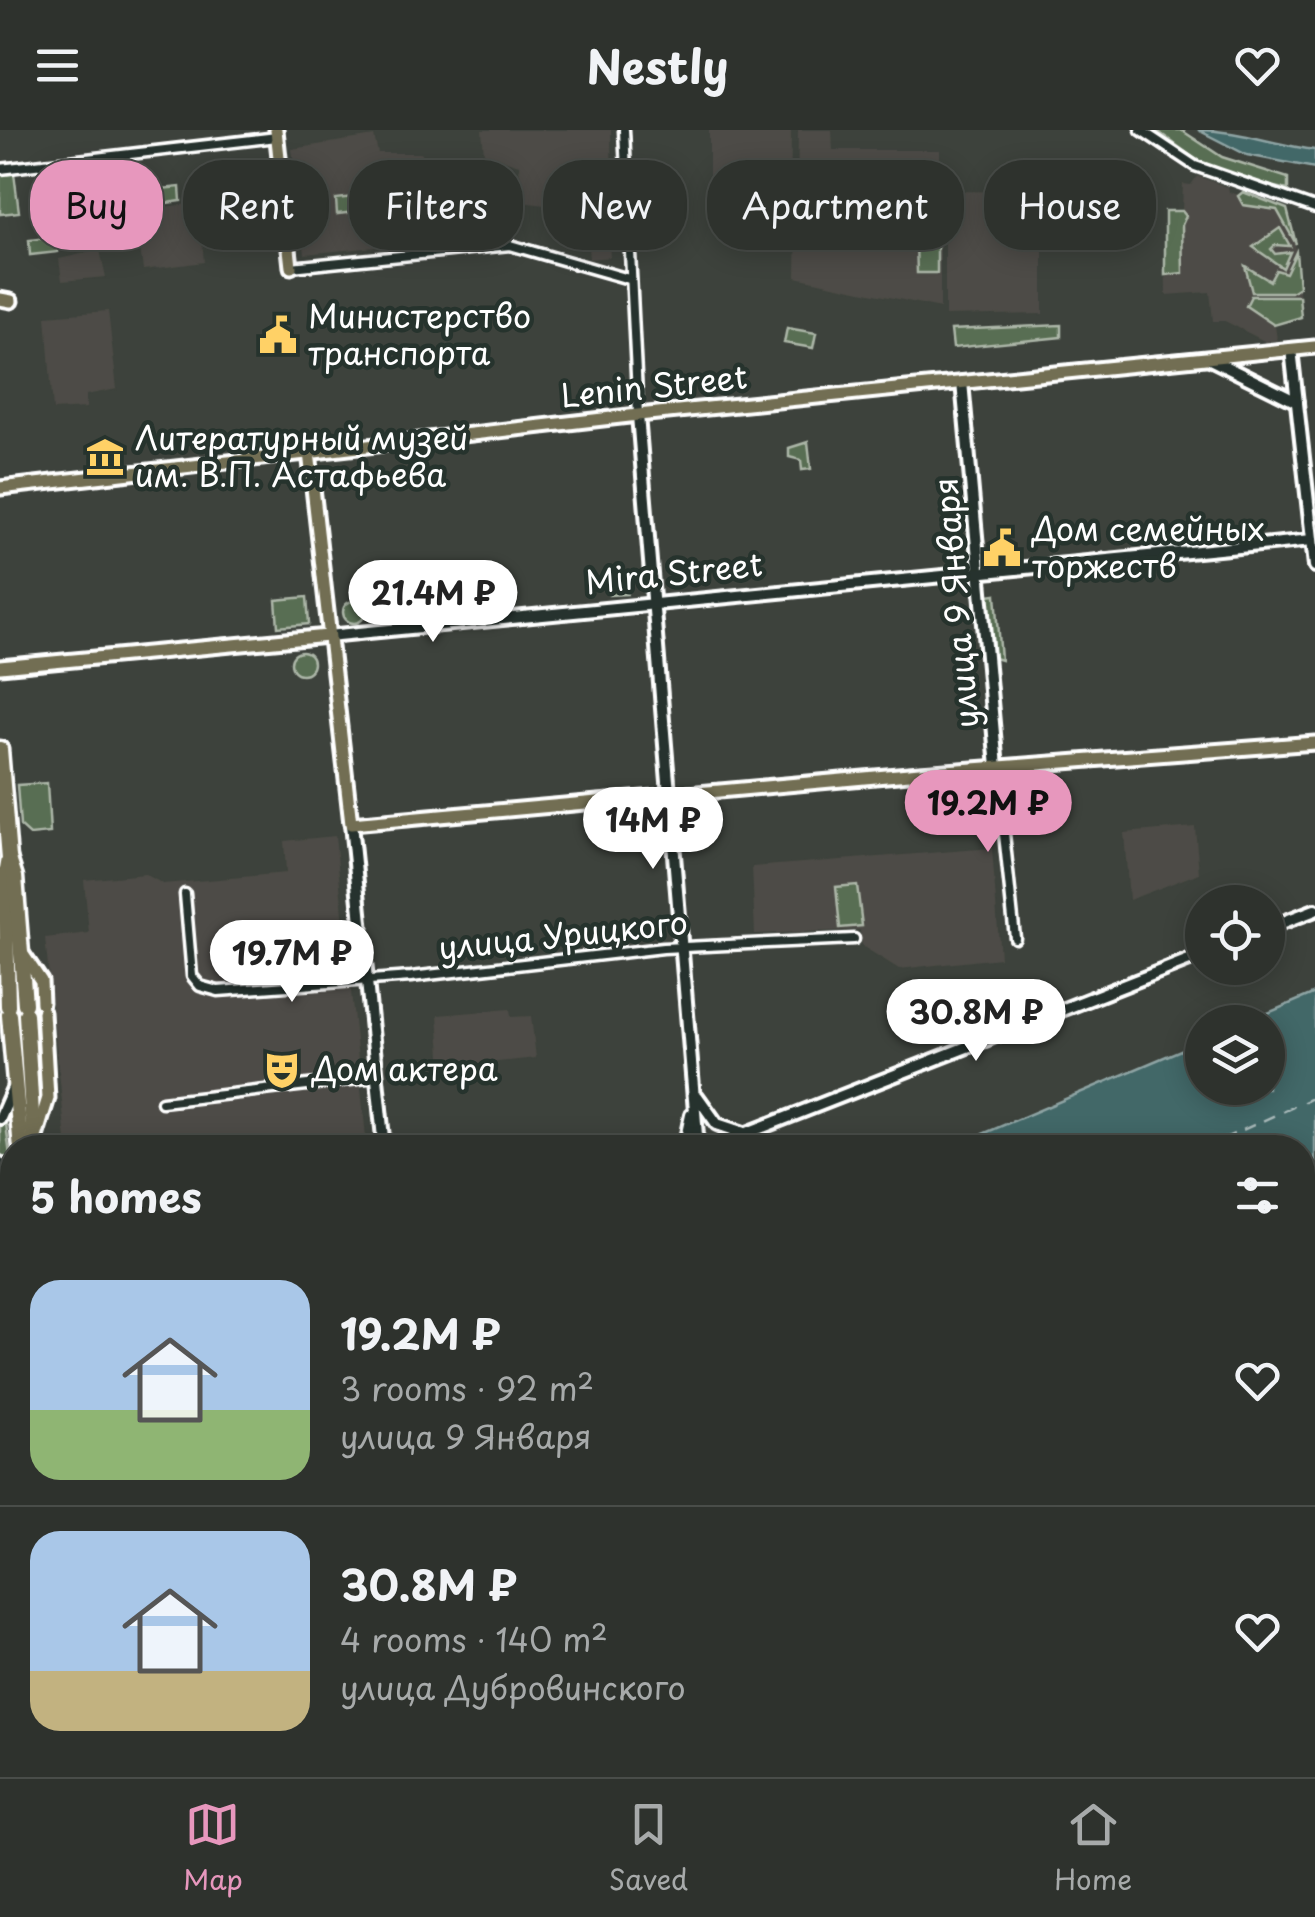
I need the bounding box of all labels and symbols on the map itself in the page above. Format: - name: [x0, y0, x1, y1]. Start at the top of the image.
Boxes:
- place label: Министерство транспорта: [308, 291, 531, 376]
- public building icon: Министерство транспорта: [257, 314, 299, 356]
- street label: Lenin Street: [558, 351, 750, 419]
- place label: Литературный музей им. В.П. Астафьева: [135, 413, 468, 498]
- museum icon: Литературный музей им. В.П. Астафьева: [84, 436, 126, 478]
- street label: улица 9 Января: [920, 476, 990, 731]
- place label: Дом семейных торжеств: [1031, 504, 1265, 589]
- public building icon: Дом семейных торжеств: [981, 527, 1023, 569]
- street label: Mira Street: [583, 539, 765, 605]
- pin: 21.4M ₽: [341, 560, 525, 645]
- pin: 19.2M ₽: [896, 770, 1080, 855]
- pin: 14M ₽: [583, 787, 723, 872]
- street label: улица Урицкого: [436, 897, 690, 971]
- pin: 19.7M ₽: [200, 920, 384, 1005]
- pin: 30.8M ₽: [884, 979, 1068, 1064]
- place label: Дом актера: [311, 1044, 498, 1092]
- theatre icon: Дом актера: [261, 1049, 303, 1091]

